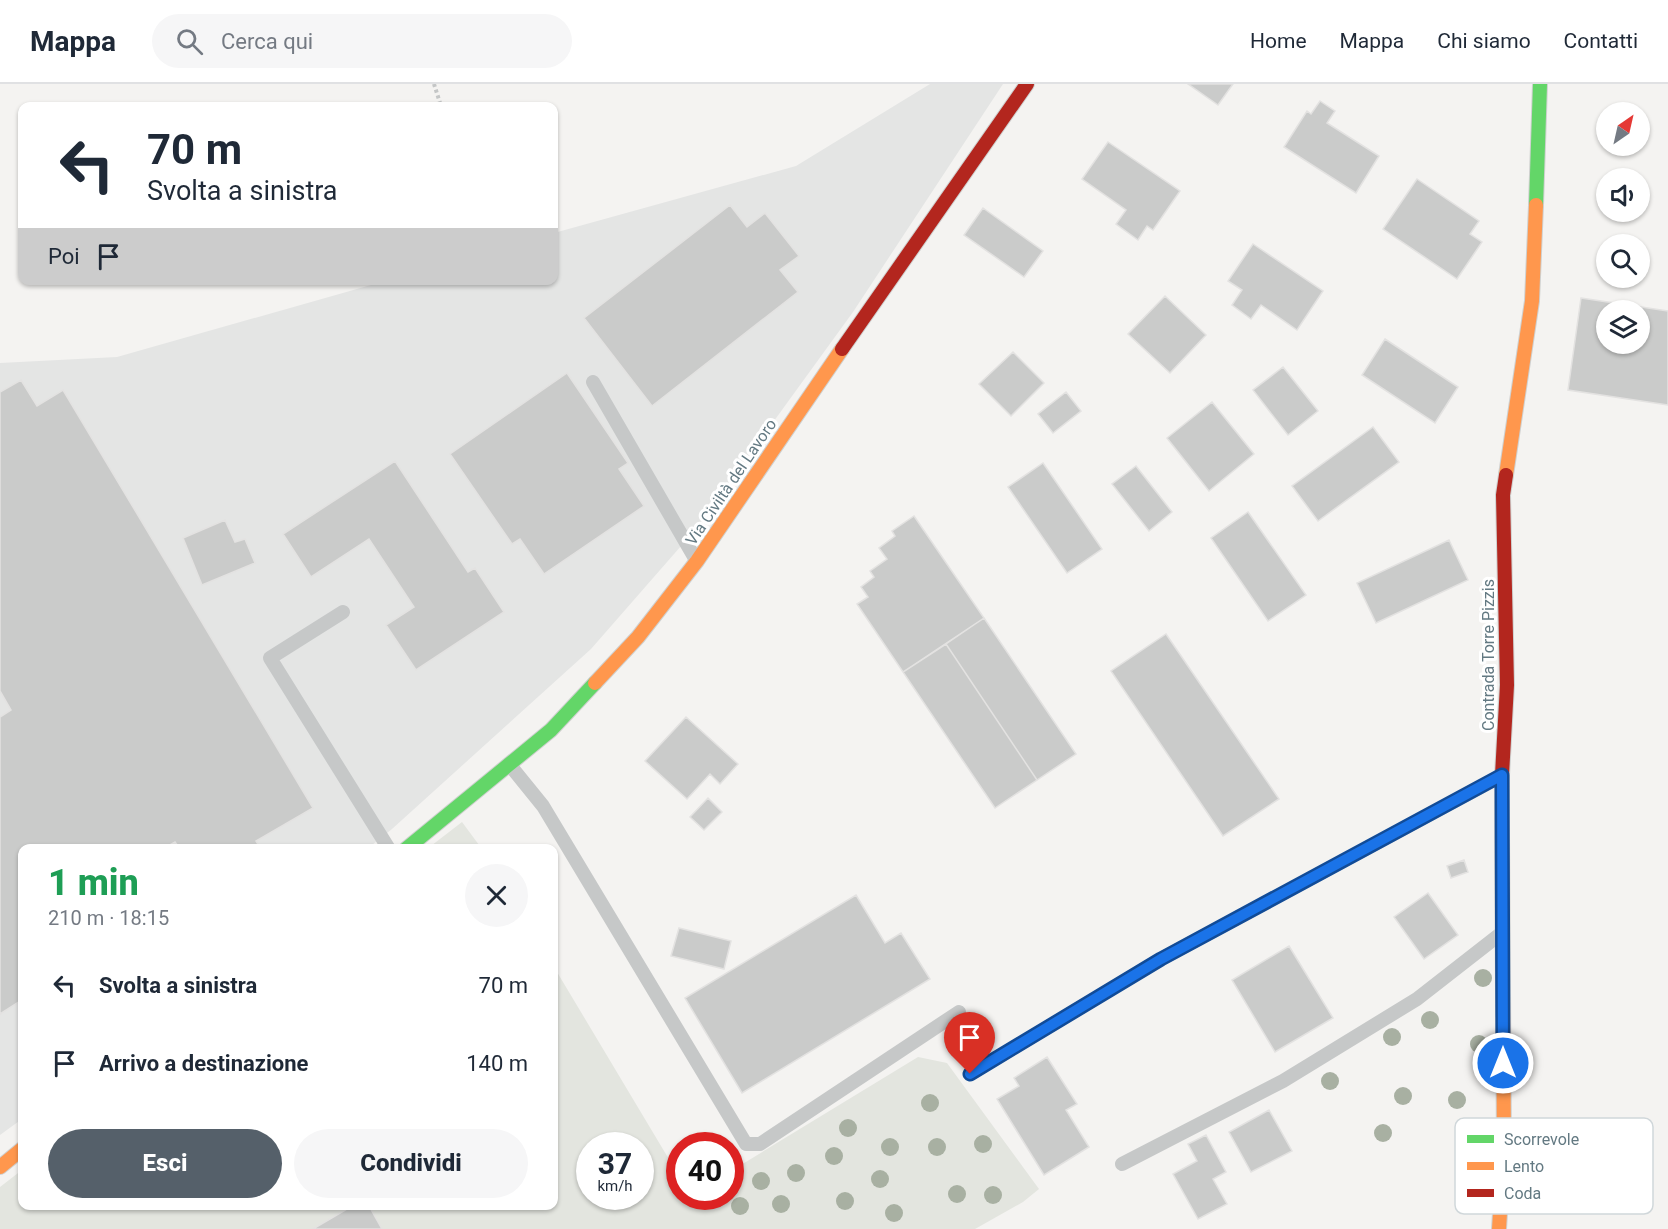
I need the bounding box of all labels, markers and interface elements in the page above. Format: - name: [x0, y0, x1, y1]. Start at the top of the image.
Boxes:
- search box: [152, 14, 572, 68]
- text: Mappa: [30, 25, 116, 58]
- icon: search: [173, 25, 206, 58]
- text: Cerca qui: [221, 29, 313, 54]
- text: Home: [1250, 29, 1307, 53]
- text: Mappa: [1340, 29, 1404, 53]
- text: Chi siamo: [1437, 29, 1531, 53]
- text: Contatti: [1564, 29, 1638, 53]
- north arrow: [1596, 102, 1650, 156]
- map controls: [1596, 102, 1650, 354]
- text: 70 m: [147, 125, 242, 174]
- icon: left: [48, 126, 126, 204]
- button: sound: [1596, 168, 1650, 222]
- text: Svolta a sinistra: [147, 175, 338, 207]
- button: search: [1596, 234, 1650, 288]
- icon: arrive: [92, 240, 125, 273]
- text: Poi: [48, 244, 80, 269]
- button: layers: [1596, 300, 1650, 354]
- street label: Via Civiltà del Lavoro: [682, 415, 780, 549]
- street label: Contrada Torre Pizzis: [1479, 579, 1498, 731]
- text: 1 min: [48, 862, 139, 904]
- button: close: [465, 864, 528, 927]
- text: 210 m · 18:15: [48, 906, 169, 930]
- icon: left: [48, 969, 81, 1002]
- text: Svolta a sinistra: [99, 973, 257, 998]
- text: 70 m: [479, 973, 528, 998]
- pin: [944, 1012, 995, 1074]
- icon: arrive: [953, 1021, 986, 1054]
- position arrow: [1471, 1031, 1535, 1095]
- icon: arrive: [48, 1047, 81, 1080]
- text: Arrivo a destinazione: [99, 1051, 308, 1076]
- text: 140 m: [466, 1051, 528, 1076]
- legend: [1455, 1118, 1653, 1214]
- button: Esci: [48, 1129, 282, 1198]
- button: Condividi: [294, 1129, 528, 1198]
- text: Scorrevole: [1504, 1130, 1579, 1149]
- speed limit sign: 40: [666, 1132, 744, 1210]
- text: 37: [598, 1146, 632, 1181]
- text: Lento: [1504, 1157, 1544, 1176]
- text: km/h: [597, 1177, 633, 1195]
- text: Coda: [1504, 1184, 1541, 1203]

